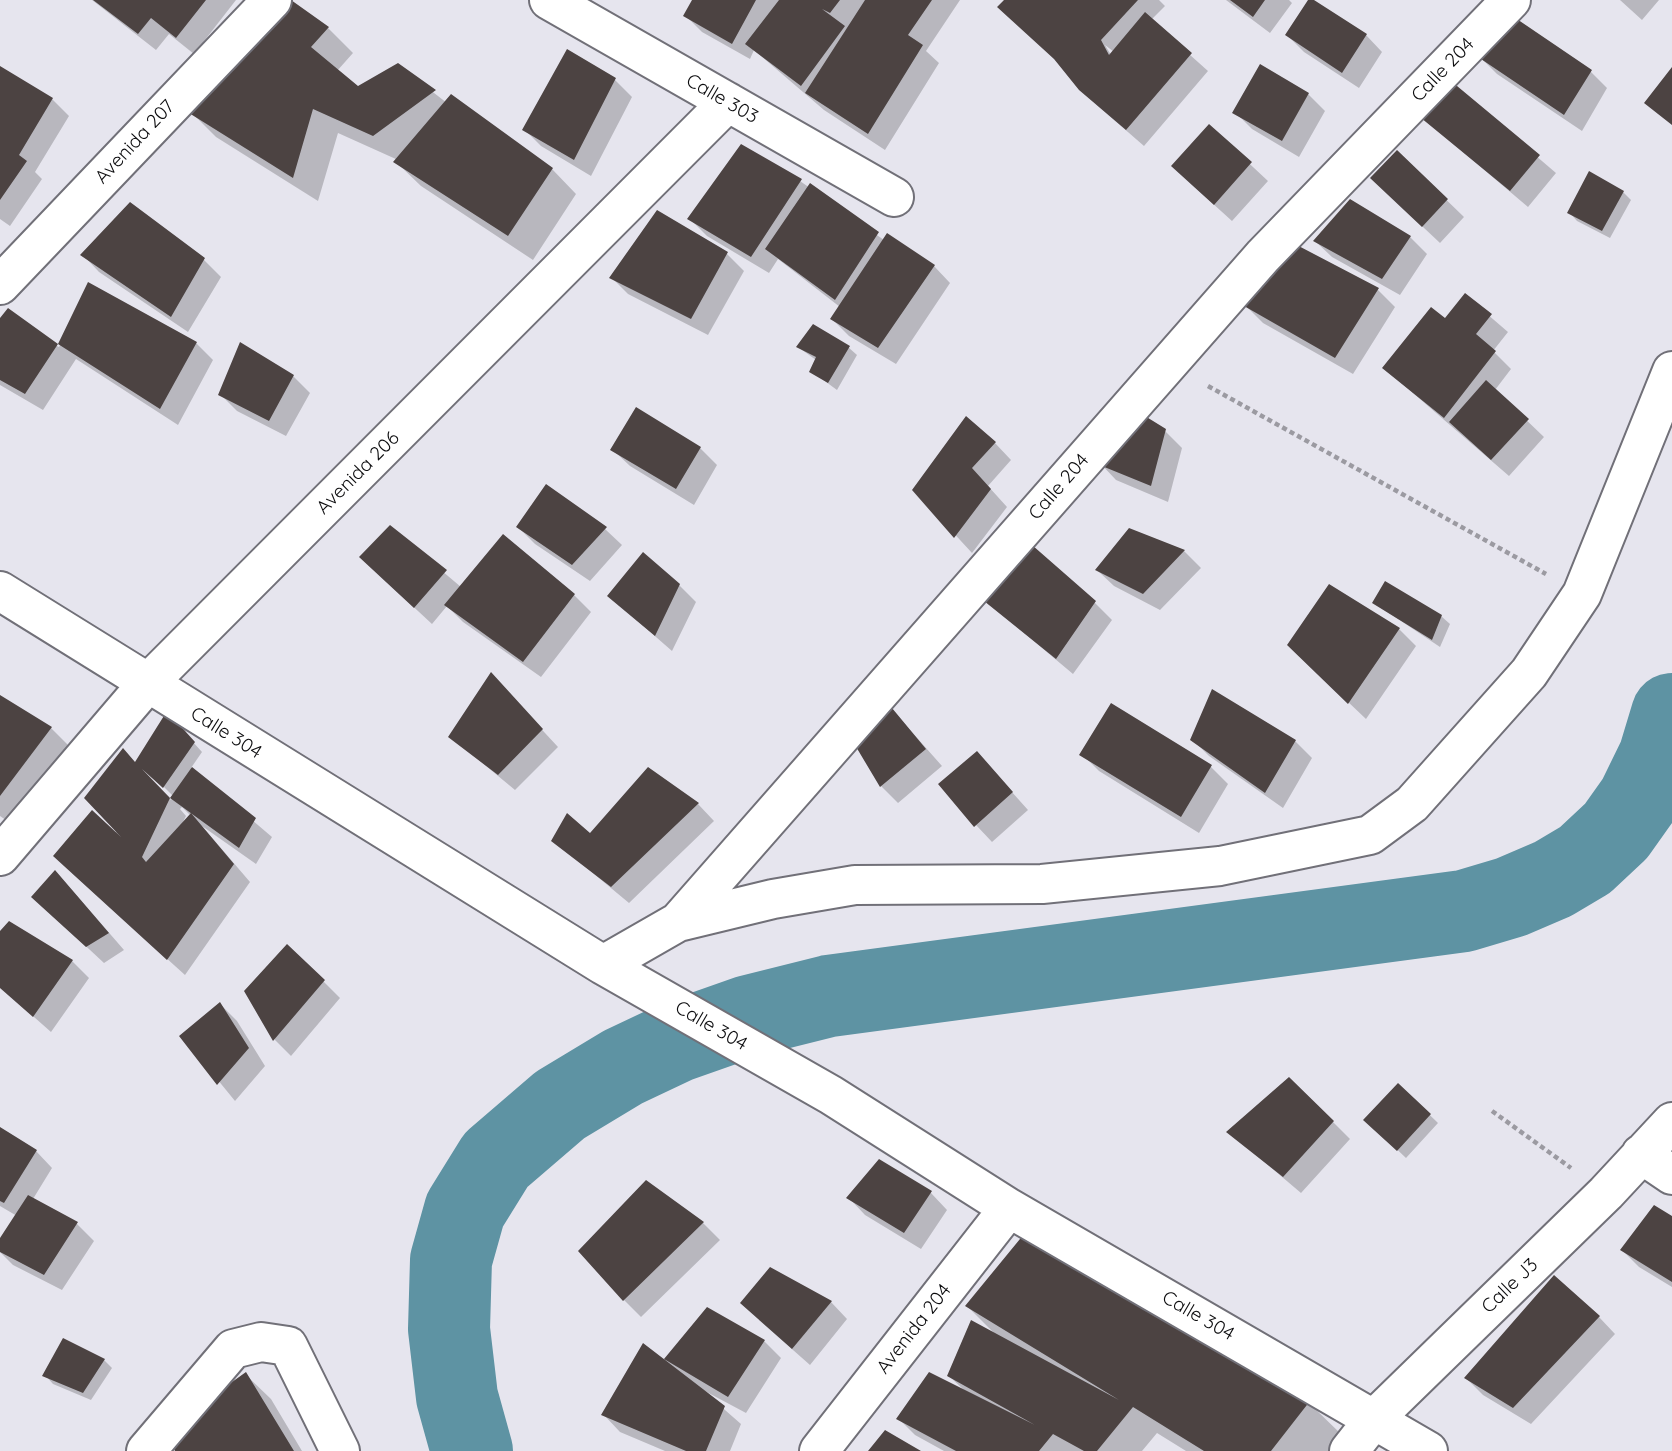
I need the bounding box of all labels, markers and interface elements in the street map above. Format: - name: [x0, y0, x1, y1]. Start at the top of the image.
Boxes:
- street label: Calle 204: [1407, 33, 1479, 107]
- street label: Calle 303: [682, 69, 762, 129]
- street label: Avenida 207: [90, 95, 180, 189]
- street label: Avenida 206: [312, 427, 404, 519]
- street label: Calle 204: [1024, 449, 1094, 525]
- street label: Calle 304: [186, 702, 266, 764]
- street label: Calle 304: [671, 996, 751, 1056]
- street label: Calle J3: [1477, 1254, 1543, 1318]
- street label: Avenida 204: [872, 1280, 956, 1378]
- street label: Calle 304: [1158, 1286, 1238, 1346]

